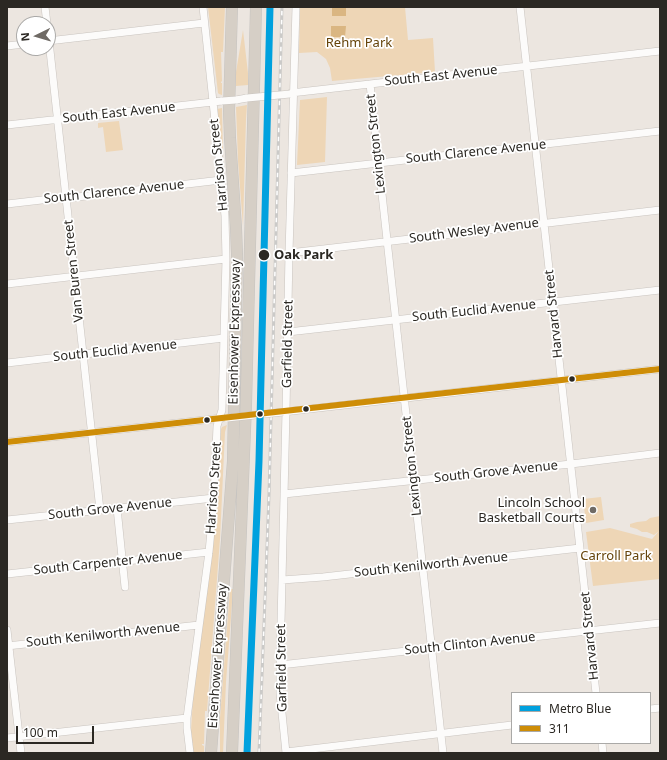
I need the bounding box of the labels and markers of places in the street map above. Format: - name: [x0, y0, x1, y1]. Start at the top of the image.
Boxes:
- place label: Oak Park: [274, 247, 333, 263]
- marker: Oak Park: [257, 248, 271, 262]
- unlabelled marker: [567, 374, 577, 384]
- unlabelled marker: [301, 404, 311, 414]
- unlabelled marker: [255, 409, 265, 419]
- unlabelled marker: [202, 415, 212, 425]
- place label: Lincoln School Basketball Courts: [478, 495, 585, 526]
- marker: Lincoln School Basketball Courts: [588, 505, 598, 515]

